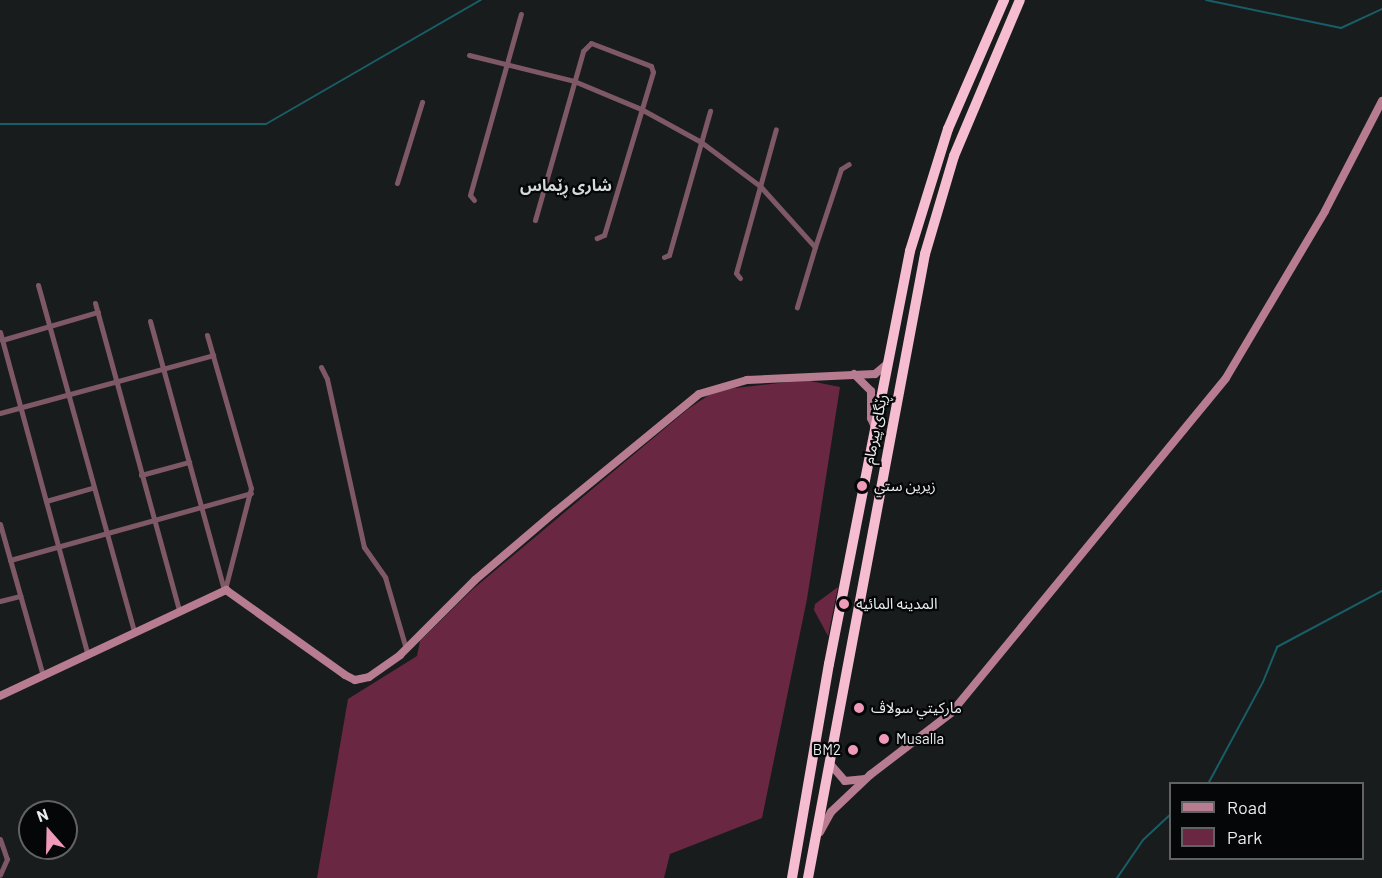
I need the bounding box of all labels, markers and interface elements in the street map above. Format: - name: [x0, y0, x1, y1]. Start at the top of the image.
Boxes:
- district label: شاری ڕێماس: [520, 175, 612, 195]
- street label: ڕێگای پیرمام: [859, 393, 891, 465]
- place label: زيرين ستي: [874, 477, 936, 495]
- marker: زيرين ستي: [855, 479, 869, 493]
- place label: المدينه المائيه: [856, 595, 937, 613]
- marker: المدينه المائيه: [837, 597, 851, 611]
- place label: ماركيتي سولاڤ: [871, 699, 962, 717]
- marker: ماركيتي سولاڤ: [852, 701, 866, 715]
- place label: Musalla: [896, 730, 944, 748]
- marker: Musalla: [877, 732, 891, 746]
- place label: BM2: [813, 741, 841, 759]
- marker: BM2: [846, 743, 860, 757]
- legend: [1169, 782, 1364, 860]
- text: Road: [1227, 796, 1267, 818]
- north arrow: [18, 800, 78, 860]
- text: N: [34, 804, 51, 825]
- text: Park: [1227, 826, 1262, 848]

